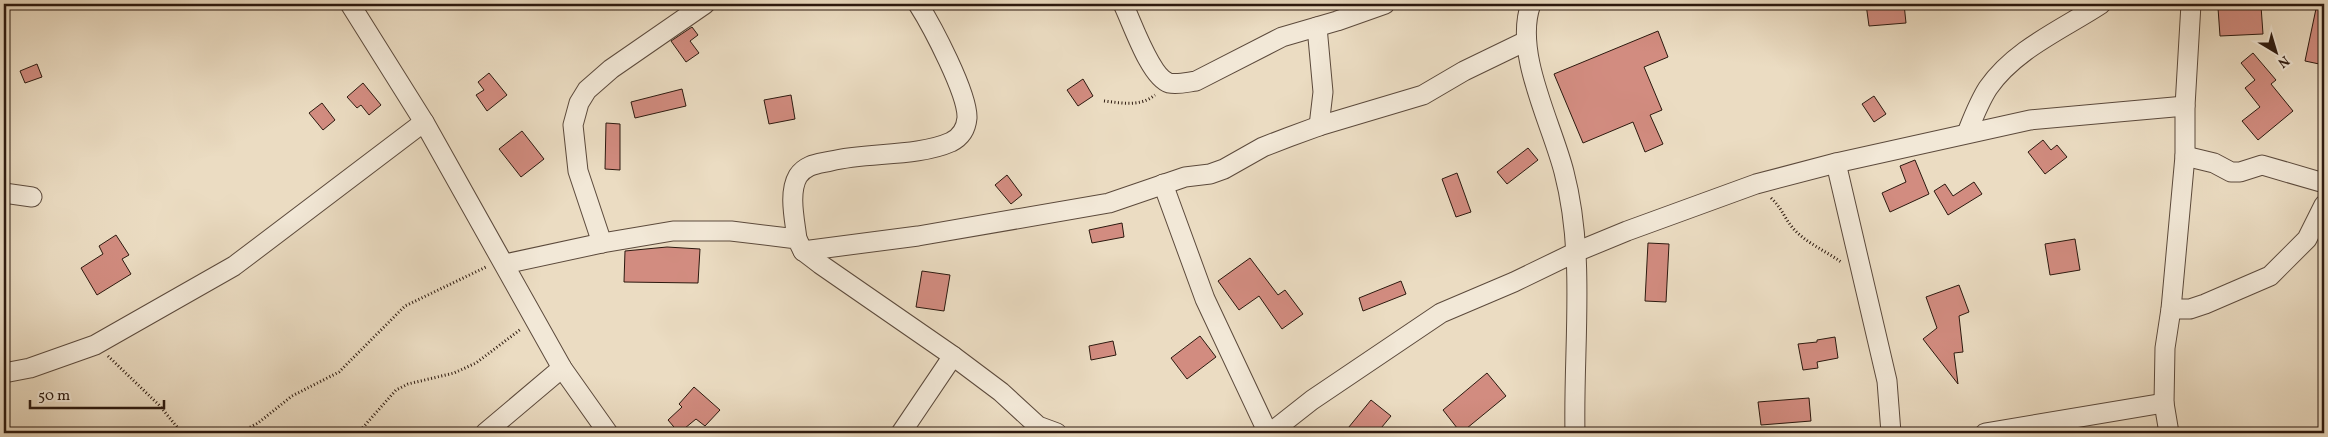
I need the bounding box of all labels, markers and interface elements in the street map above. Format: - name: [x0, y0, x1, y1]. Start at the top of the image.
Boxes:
- north arrow: [2250, 28, 2300, 78]
- text: N: [2273, 50, 2293, 72]
- scale bar: [30, 377, 164, 409]
- text: 50 m: [38, 386, 70, 407]

